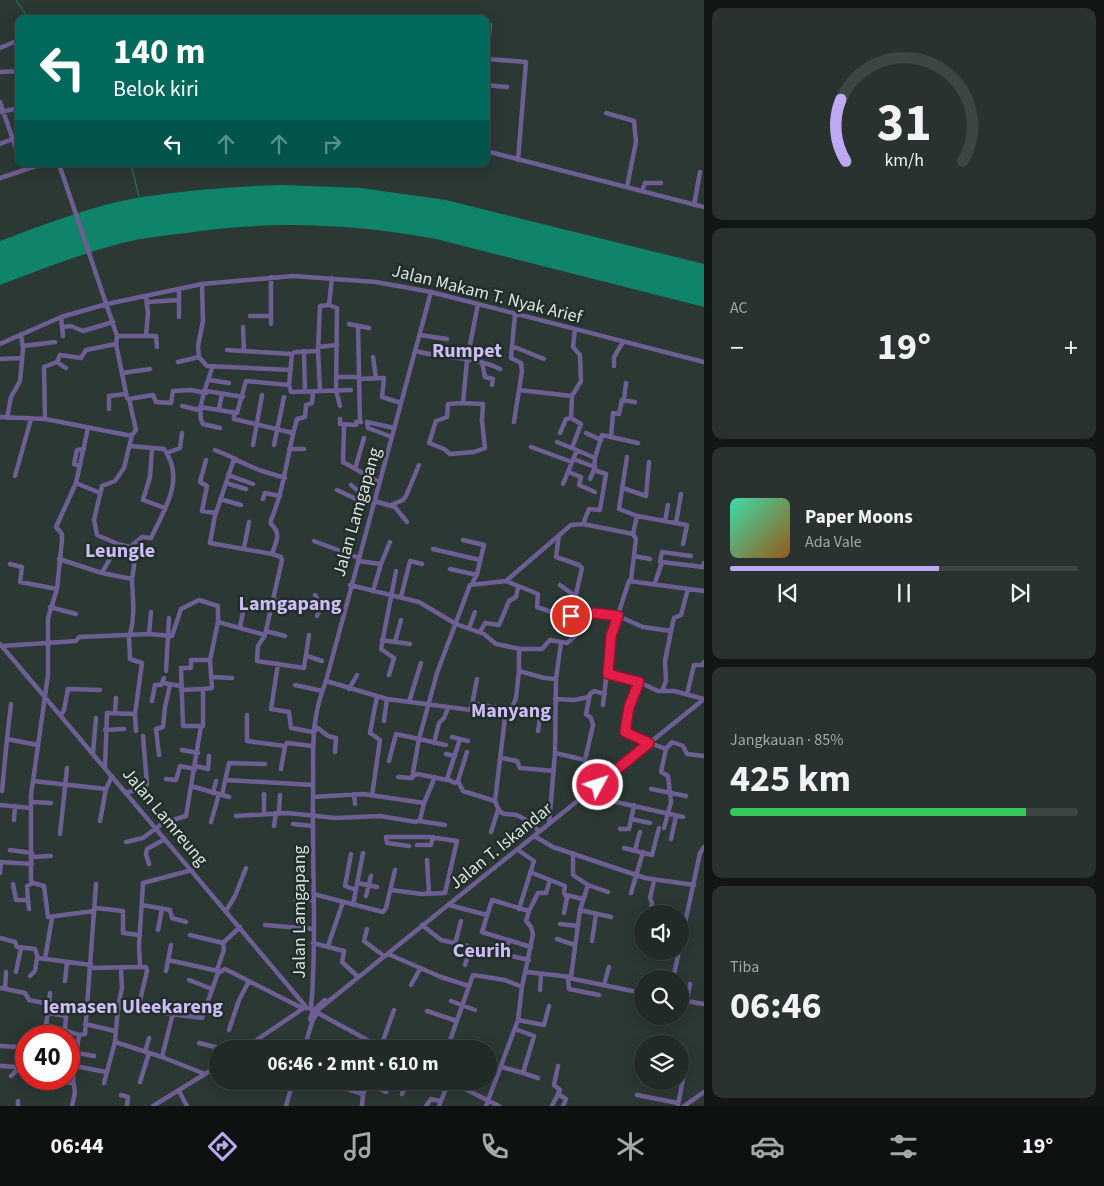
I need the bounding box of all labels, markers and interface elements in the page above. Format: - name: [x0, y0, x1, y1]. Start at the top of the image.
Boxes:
- text: 140 m: [113, 27, 205, 77]
- icon: left: [30, 35, 95, 100]
- text: Belok kiri: [113, 73, 199, 105]
- text: 31: [877, 87, 931, 161]
- icon: left: [159, 130, 187, 158]
- icon: ahead: [212, 130, 240, 158]
- icon: ahead: [265, 130, 293, 158]
- icon: right: [318, 130, 346, 158]
- text: km/h: [884, 148, 924, 173]
- street label: Jalan Makam T. Nyak Arief: [389, 258, 585, 330]
- text: AC: [730, 297, 748, 319]
- text: 19°: [877, 320, 931, 374]
- text: −: [730, 328, 744, 368]
- text: +: [1064, 328, 1078, 368]
- district label: Rumpet: [432, 337, 502, 365]
- street label: Jalan Lamgapang: [327, 445, 387, 579]
- text: Paper Moons: [805, 504, 913, 531]
- text: Ada Vale: [805, 531, 862, 553]
- district label: Leungle: [85, 537, 155, 565]
- icon: previous: [774, 579, 802, 607]
- icon: pause: [890, 579, 918, 607]
- icon: next: [1006, 579, 1034, 607]
- district label: Lamgapang: [239, 590, 342, 618]
- pin: [550, 595, 592, 637]
- icon: arrive: [557, 602, 585, 630]
- district label: Manyang: [471, 697, 551, 725]
- text: Jangkauan · 85%: [730, 729, 843, 751]
- text: 425 km: [730, 752, 851, 806]
- position arrow: [571, 758, 623, 810]
- street label: Jalan Lamreung: [116, 763, 214, 871]
- street label: Jalan T. Iskandar: [444, 796, 558, 895]
- street label: Jalan Lamgapang: [287, 845, 312, 979]
- map controls: [634, 905, 689, 1090]
- button: sound: [634, 905, 689, 960]
- district label: Ceurih: [453, 937, 511, 965]
- text: Tiba: [730, 956, 759, 978]
- button: search: [634, 970, 689, 1025]
- text: 06:46: [730, 979, 822, 1033]
- district label: Iemasen Uleekareng: [43, 993, 223, 1021]
- speed limit sign: 40: [15, 1025, 80, 1090]
- button: layers: [634, 1035, 689, 1090]
- text: 06:46 · 2 mnt · 610 m: [268, 1051, 438, 1078]
- icon: directions: [205, 1129, 240, 1164]
- icon: music: [341, 1129, 376, 1164]
- icon: phone: [477, 1129, 512, 1164]
- icon: climate: [613, 1129, 648, 1164]
- icon: car: [750, 1129, 785, 1164]
- icon: filters: [886, 1129, 921, 1164]
- text: 06:44: [51, 1130, 104, 1162]
- text: 19°: [1022, 1130, 1053, 1162]

